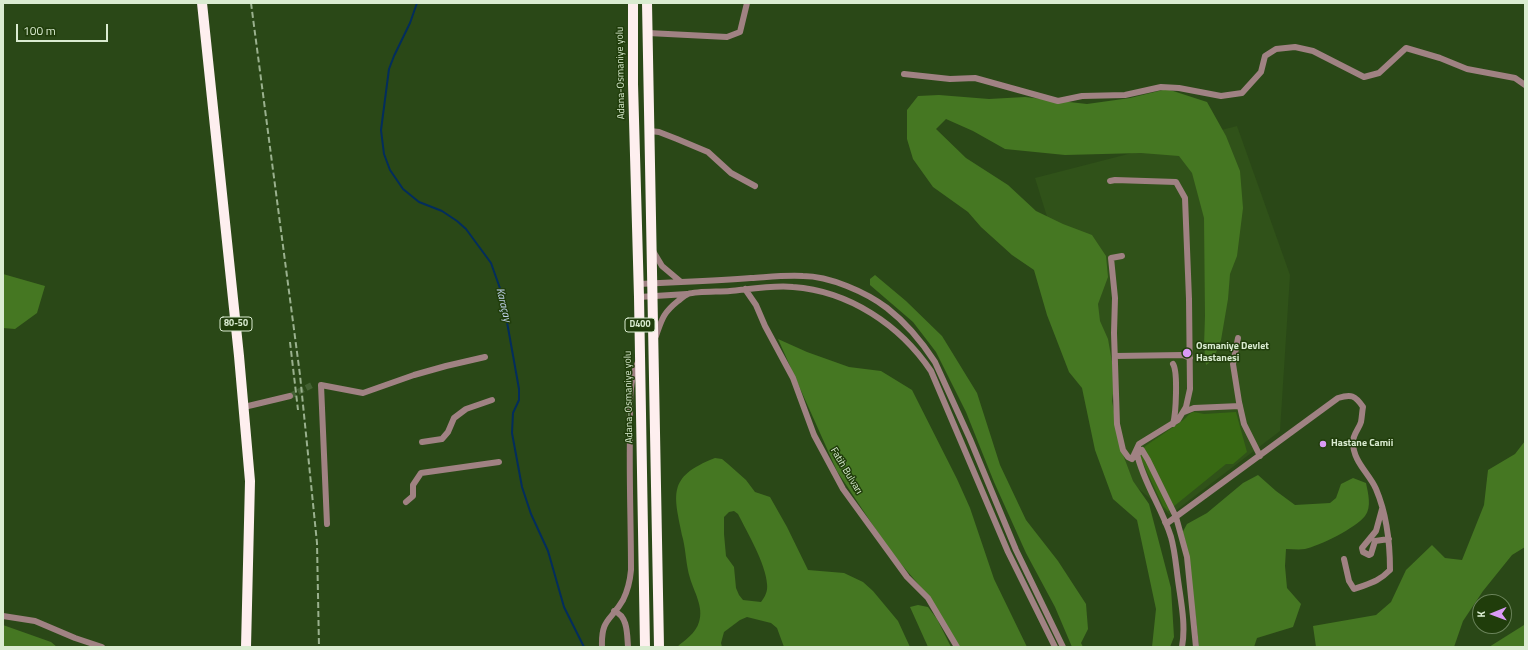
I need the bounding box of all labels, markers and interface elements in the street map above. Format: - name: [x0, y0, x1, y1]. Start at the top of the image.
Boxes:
- scale bar: [18, 16, 110, 42]
- text: 100 m: [23, 21, 56, 40]
- street label: Adana-Osmaniye yolu: [614, 27, 628, 119]
- water label: Karaçay: [493, 287, 513, 323]
- road number: 80-50: [220, 317, 252, 331]
- road number: D400: [625, 318, 655, 332]
- place label: Osmaniye Devlet Hastanesi: [1196, 341, 1269, 364]
- marker: Osmaniye Devlet Hastanesi: [1181, 347, 1193, 359]
- street label: Adana-Osmaniye yolu: [622, 351, 636, 443]
- place label: Hastane Camii: [1331, 438, 1393, 450]
- marker: Hastane Camii: [1318, 439, 1328, 449]
- street label: Fatih Bulvarı: [827, 445, 865, 497]
- north arrow: [1472, 594, 1512, 634]
- text: K: [1473, 611, 1489, 618]

